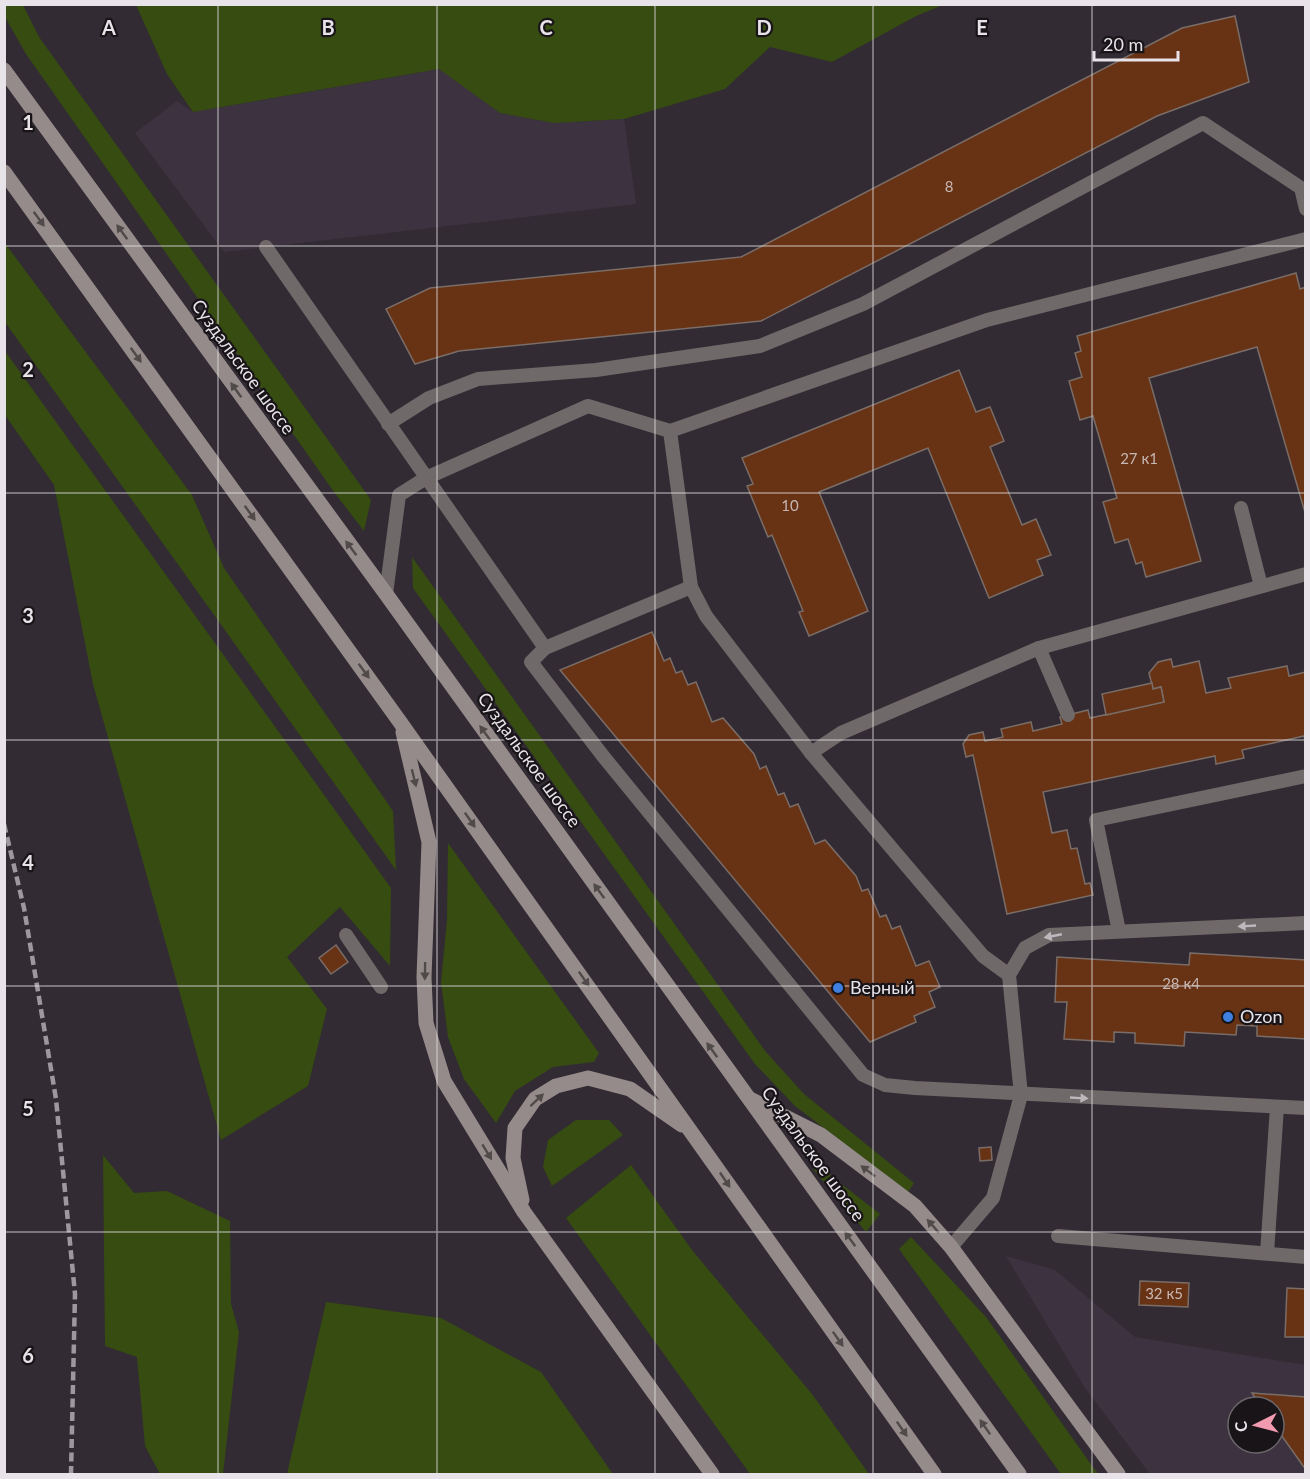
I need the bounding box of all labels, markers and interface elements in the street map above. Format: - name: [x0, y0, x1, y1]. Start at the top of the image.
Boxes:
- text: A: [101, 15, 116, 39]
- text: B: [321, 15, 335, 39]
- text: C: [539, 15, 553, 39]
- text: D: [756, 15, 772, 39]
- text: E: [976, 15, 988, 39]
- scale bar: [1094, 24, 1178, 62]
- text: 20 m: [1103, 33, 1143, 55]
- text: 1: [22, 110, 34, 134]
- house number: 8: [945, 177, 953, 195]
- one-way arrow: [32, 212, 44, 227]
- one-way arrow: [116, 225, 128, 240]
- street label: Суздальское шоссе: [187, 295, 300, 438]
- one-way arrow: [130, 346, 142, 362]
- text: 2: [22, 357, 34, 381]
- one-way arrow: [230, 383, 242, 399]
- house number: 27 к1: [1120, 449, 1158, 467]
- house number: 10: [781, 496, 799, 514]
- one-way arrow: [244, 504, 256, 520]
- one-way arrow: [345, 540, 357, 555]
- text: 3: [22, 603, 34, 627]
- one-way arrow: [358, 663, 370, 679]
- street label: Суздальское шоссе: [473, 688, 586, 831]
- one-way arrow: [479, 725, 491, 741]
- one-way arrow: [410, 769, 420, 787]
- one-way arrow: [464, 813, 476, 828]
- text: 4: [22, 850, 34, 874]
- one-way arrow: [593, 884, 605, 900]
- one-way arrow: [1238, 921, 1257, 930]
- one-way arrow: [1043, 932, 1062, 941]
- one-way arrow: [420, 962, 430, 981]
- one-way arrow: [578, 971, 590, 987]
- house number: 28 к4: [1162, 974, 1200, 992]
- place label: Верный: [850, 976, 915, 998]
- marker: Верный: [831, 981, 845, 995]
- place label: Ozon: [1240, 1005, 1282, 1027]
- marker: Ozon: [1221, 1010, 1235, 1024]
- one-way arrow: [706, 1042, 718, 1058]
- street label: Суздальское шоссе: [757, 1082, 870, 1225]
- one-way arrow: [530, 1093, 545, 1107]
- one-way arrow: [1070, 1093, 1089, 1102]
- text: 5: [22, 1096, 34, 1120]
- one-way arrow: [482, 1144, 493, 1160]
- one-way arrow: [860, 1165, 875, 1177]
- one-way arrow: [719, 1172, 731, 1188]
- one-way arrow: [927, 1219, 940, 1234]
- one-way arrow: [845, 1231, 857, 1246]
- house number: 32 к5: [1145, 1284, 1183, 1302]
- one-way arrow: [832, 1331, 844, 1347]
- text: 6: [22, 1343, 34, 1367]
- north arrow: [1226, 1395, 1286, 1455]
- one-way arrow: [979, 1419, 991, 1435]
- text: С: [1231, 1420, 1251, 1433]
- one-way arrow: [896, 1421, 908, 1437]

